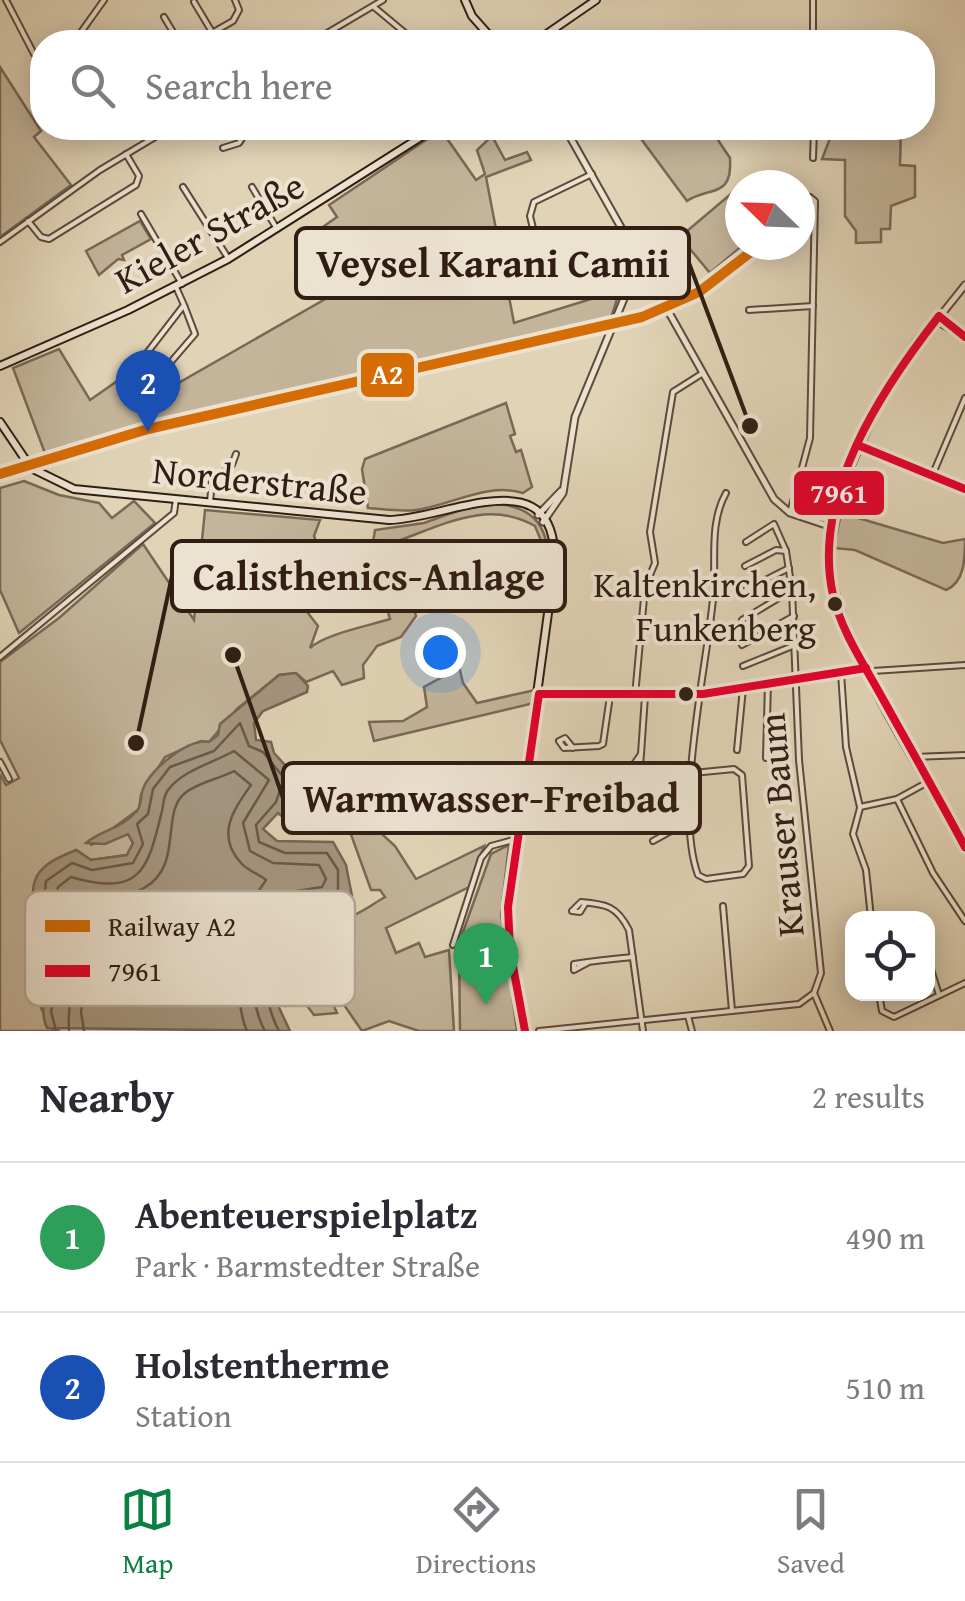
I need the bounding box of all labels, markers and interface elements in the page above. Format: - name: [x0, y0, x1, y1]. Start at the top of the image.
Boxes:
- search box: [30, 30, 935, 140]
- text: Search here: [145, 57, 333, 113]
- icon: search: [65, 58, 120, 113]
- street label: Kieler Straße: [104, 157, 314, 307]
- north arrow: [725, 170, 815, 260]
- callout: Veysel Karani Camii: [296, 228, 689, 298]
- text: Veysel Karani Camii: [316, 233, 670, 292]
- pin: 2: [116, 350, 180, 432]
- line badge: A2: [359, 351, 416, 399]
- text: A2: [371, 353, 403, 394]
- street label: Norderstraße: [150, 441, 370, 519]
- line badge: 7961: [792, 469, 886, 517]
- text: 7961: [810, 472, 868, 513]
- callout: Calisthenics-Anlage: [172, 541, 565, 611]
- text: Calisthenics-Anlage: [193, 546, 545, 605]
- place label: Kaltenkirchen, Funkenberg: [594, 557, 816, 654]
- marker: Kaltenkirchen, Funkenberg: [825, 594, 845, 614]
- your location: [415, 627, 466, 678]
- unlabelled marker: [676, 684, 696, 704]
- street label: Krauser Baum: [742, 711, 818, 939]
- callout: Warmwasser-Freibad: [283, 763, 700, 833]
- text: Warmwasser-Freibad: [302, 768, 680, 827]
- legend: [25, 891, 355, 1006]
- text: Railway A2: [108, 905, 236, 946]
- map controls: [845, 911, 935, 1001]
- button: locate: [845, 911, 935, 1001]
- pin: 1: [454, 922, 518, 1005]
- text: 7961: [108, 950, 162, 991]
- text: Nearby: [40, 1066, 174, 1127]
- text: 2 results: [812, 1073, 925, 1120]
- text: Abenteuerspielplatz: [135, 1186, 478, 1242]
- text: 1: [64, 1214, 81, 1261]
- text: 490 m: [846, 1214, 925, 1261]
- text: Park · Barmstedter Straße: [135, 1242, 480, 1289]
- text: Holstentherme: [135, 1336, 389, 1392]
- text: 2: [64, 1364, 81, 1411]
- text: 510 m: [846, 1364, 925, 1411]
- text: Station: [135, 1392, 232, 1439]
- tab: Map: [120, 1482, 175, 1583]
- tab: Directions: [416, 1482, 536, 1583]
- tab: Saved: [777, 1482, 845, 1583]

